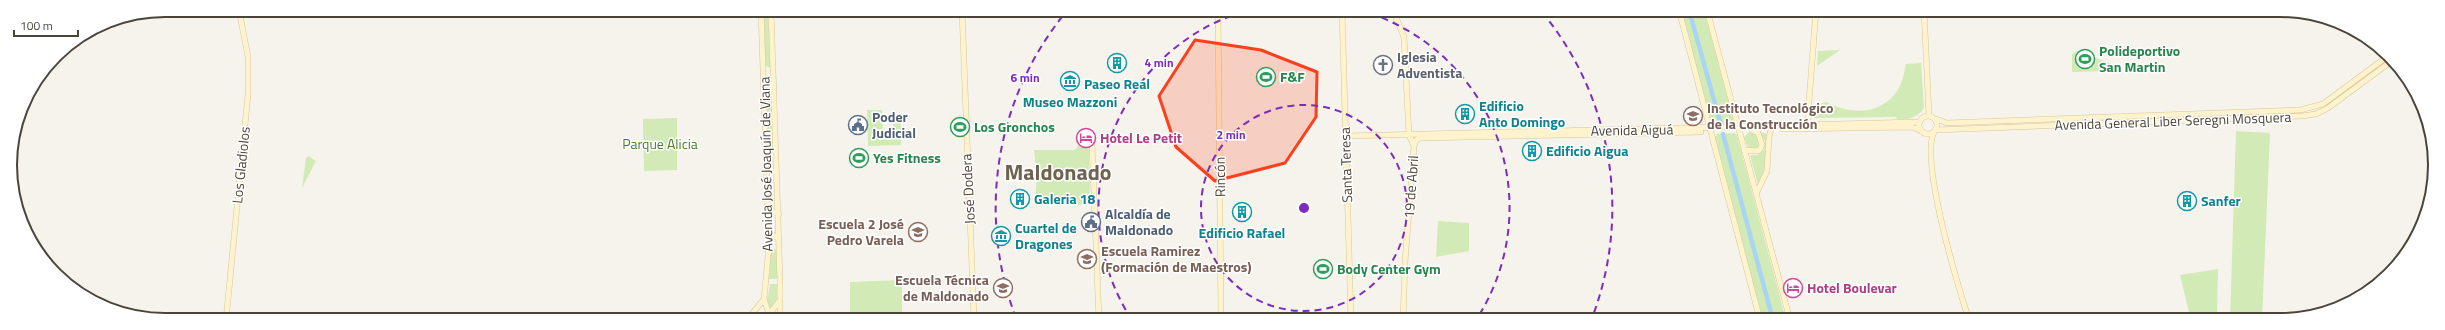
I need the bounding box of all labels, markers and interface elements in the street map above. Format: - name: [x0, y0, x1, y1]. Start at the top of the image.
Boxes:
- scale bar: [14, 12, 78, 38]
- text: 100 m: [20, 16, 53, 35]
- place label: Polideportivo San Martin: [2099, 40, 2180, 77]
- place label: Iglesia Adventista: [1397, 46, 1462, 83]
- sports icon: Polideportivo San Martin: [2074, 48, 2096, 70]
- building icon: Paseo Real: [1106, 52, 1128, 74]
- text: 4 min: [1144, 53, 1174, 72]
- church icon: Iglesia Adventista: [1372, 54, 1394, 76]
- sports icon: F&F: [1255, 66, 1277, 88]
- place label: F&F: [1280, 66, 1305, 87]
- text: 6 min: [1010, 68, 1040, 87]
- museum icon: Museo Mazzoni: [1059, 70, 1081, 92]
- place label: Paseo Real: [1084, 73, 1150, 94]
- street label: Avenida José Joaquín de Viana: [753, 76, 778, 252]
- place label: Museo Mazzoni: [1023, 91, 1117, 112]
- place label: Edificio Anto Domingo: [1479, 95, 1565, 132]
- place label: Instituto Tecnológico de la Construcción: [1707, 97, 1833, 134]
- building icon: Edificio Anto Domingo: [1454, 103, 1476, 125]
- school or university icon: Instituto Tecnológico de la Construcción: [1682, 105, 1704, 127]
- place label: Poder Judicial: [872, 106, 916, 143]
- street label: Avenida General Liber Seregni Mosquera: [2054, 106, 2292, 135]
- public building icon: Poder Judicial: [847, 114, 869, 136]
- sports icon: Los Gronchos: [949, 116, 971, 138]
- place label: Los Gronchos: [974, 116, 1055, 137]
- street label: Avenida Aiguá: [1590, 118, 1674, 141]
- street label: Los Gladiolos: [226, 125, 255, 205]
- text: 2 min: [1216, 125, 1246, 144]
- hotel icon: Hotel Le Petit: [1075, 127, 1097, 149]
- place label: Hotel Le Petit: [1100, 127, 1182, 148]
- street label: Santa Teresa: [1334, 127, 1357, 203]
- park label: Parque Alicia: [622, 133, 698, 154]
- building icon: Edificio Aigua: [1521, 140, 1543, 162]
- place label: Edificio Aigua: [1546, 140, 1628, 161]
- sports icon: Yes Fitness: [848, 147, 870, 169]
- place label: Yes Fitness: [873, 147, 941, 168]
- street label: José Dodera: [955, 153, 980, 225]
- district label: Maldonado: [1004, 155, 1112, 189]
- street label: 19 de Abril: [1398, 155, 1423, 219]
- street label: Rincón: [1209, 157, 1230, 197]
- building icon: Galeria 18: [1009, 188, 1031, 210]
- place label: Galeria 18: [1034, 188, 1096, 209]
- building icon: Sanfer: [2176, 190, 2198, 212]
- place label: Sanfer: [2201, 190, 2241, 211]
- building icon: Edificio Rafael: [1231, 201, 1253, 223]
- centre of rings: [1297, 201, 1311, 215]
- place label: Alcaldía de Maldonado: [1105, 203, 1173, 240]
- public building icon: Alcaldía de Maldonado: [1080, 211, 1102, 233]
- place label: Escuela 2 José Pedro Varela: [818, 213, 904, 250]
- place label: Cuartel de Dragones: [1015, 217, 1077, 254]
- school or university icon: Escuela 2 José Pedro Varela: [907, 221, 929, 243]
- place label: Edificio Rafael: [1199, 222, 1285, 243]
- museum icon: Cuartel de Dragones: [990, 225, 1012, 247]
- place label: Escuela Ramirez (Formación de Maestros): [1101, 240, 1252, 277]
- school or university icon: Escuela Ramirez (Formación de Maestros): [1076, 248, 1098, 270]
- sports icon: Body Center Gym: [1312, 258, 1334, 280]
- place label: Body Center Gym: [1337, 258, 1441, 279]
- place label: Escuela Técnica de Maldonado: [895, 269, 989, 306]
- school or university icon: Escuela Técnica de Maldonado: [992, 277, 1014, 299]
- hotel icon: Hotel Boulevar: [1782, 277, 1804, 299]
- place label: Hotel Boulevar: [1807, 277, 1897, 298]

